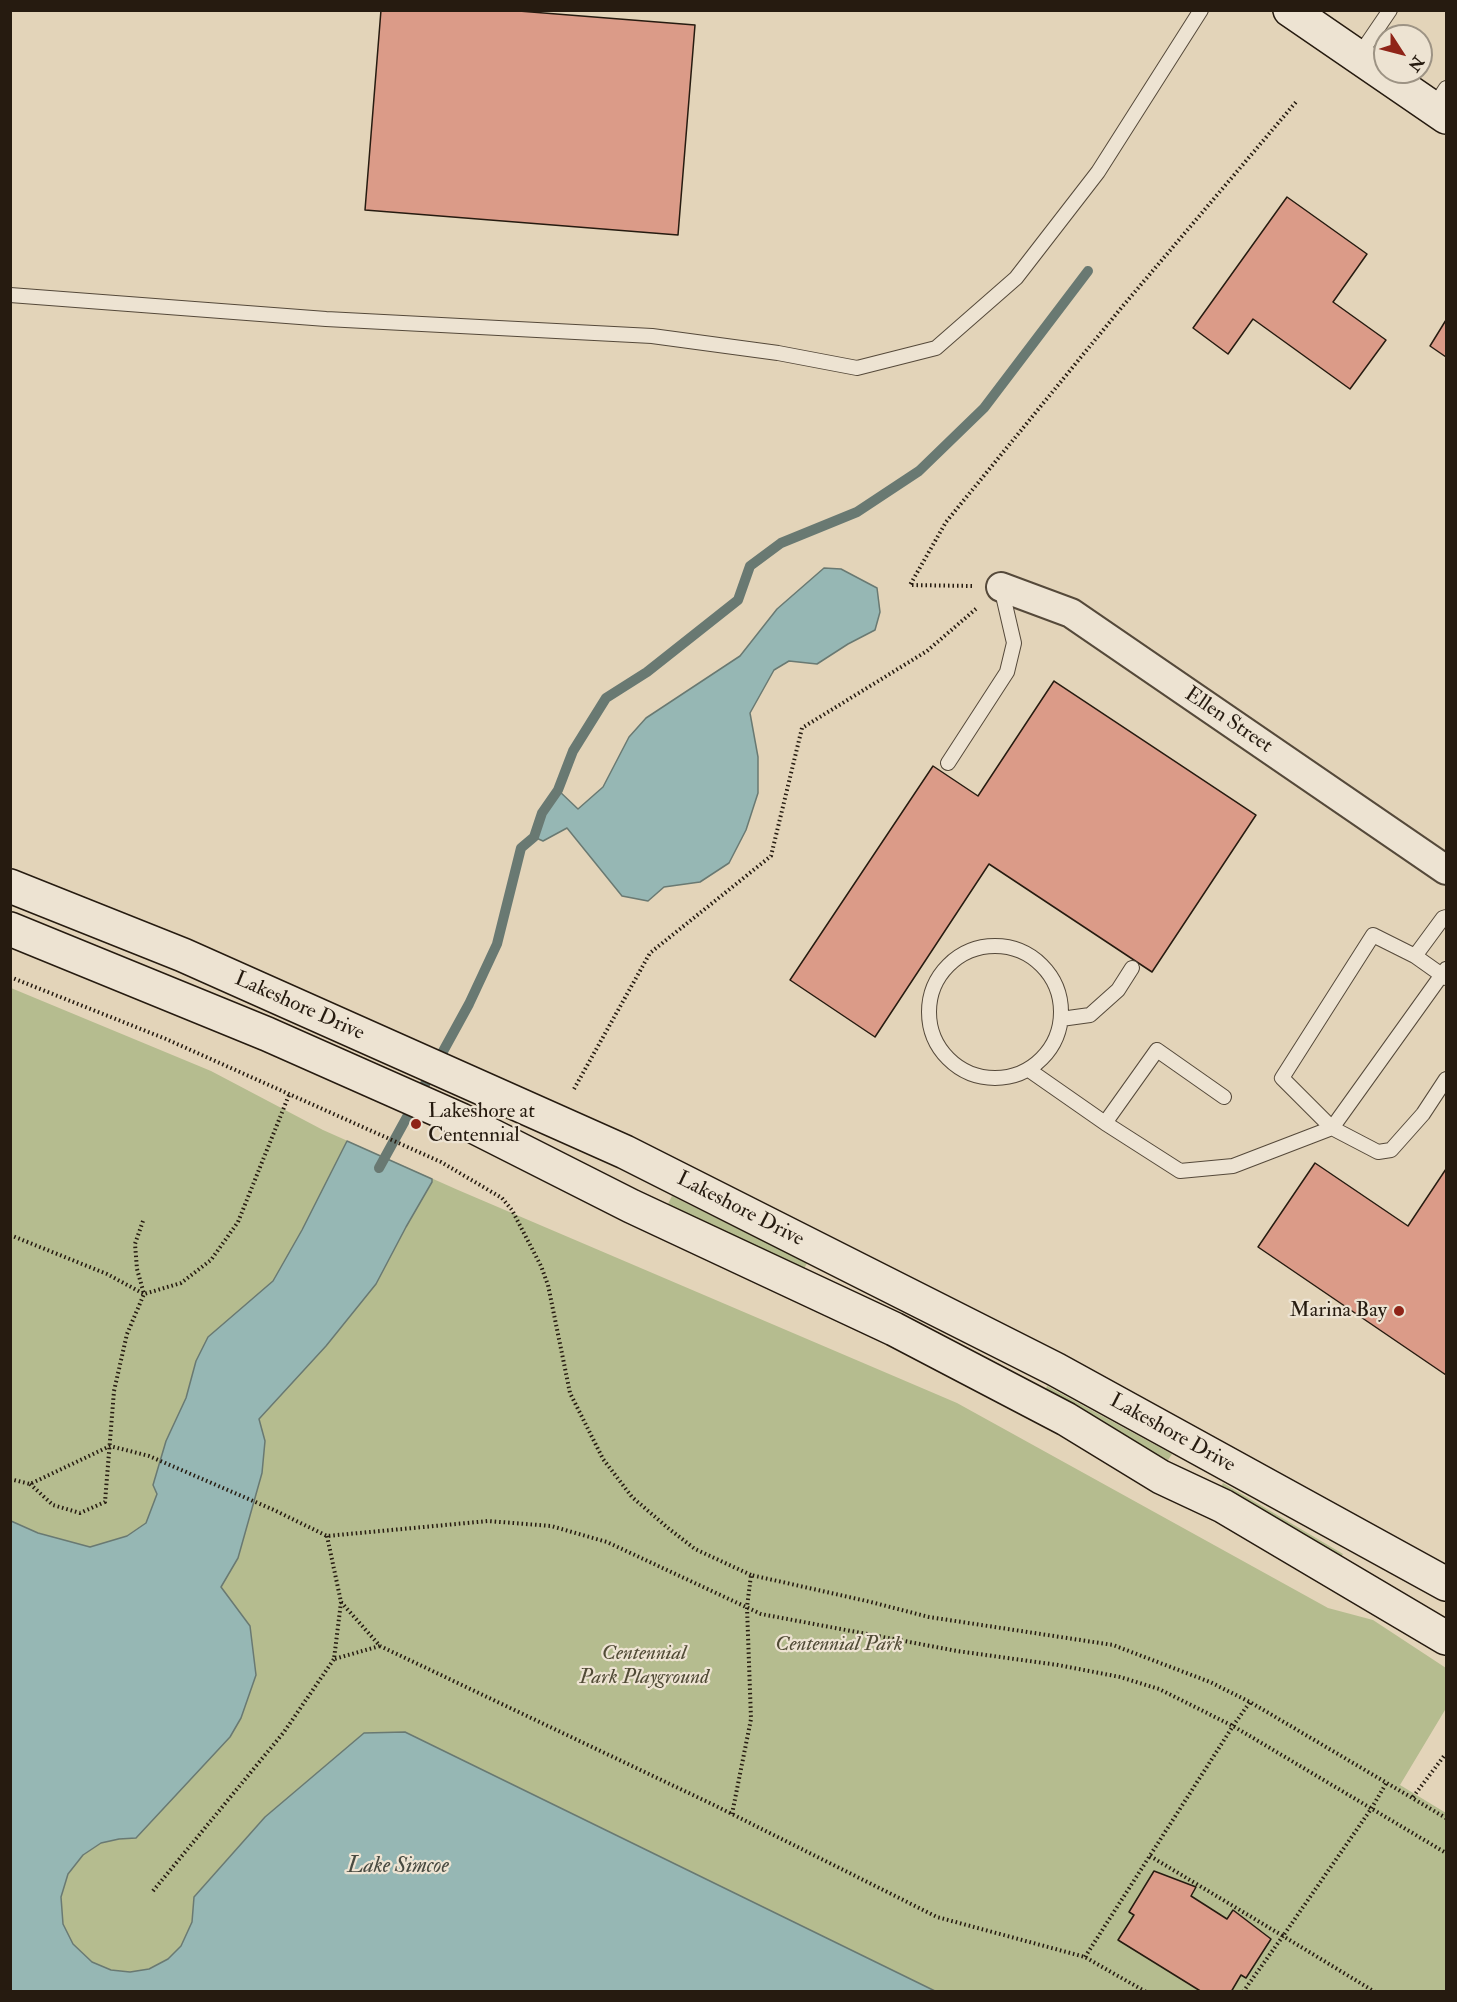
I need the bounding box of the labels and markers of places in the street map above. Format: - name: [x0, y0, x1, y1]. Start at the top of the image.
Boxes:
- place label: Lakeshore at Centennial: [428, 1099, 535, 1149]
- marker: Lakeshore at Centennial: [409, 1117, 423, 1131]
- place label: Marina Bay: [1289, 1298, 1387, 1324]
- marker: Marina Bay: [1392, 1304, 1406, 1318]

